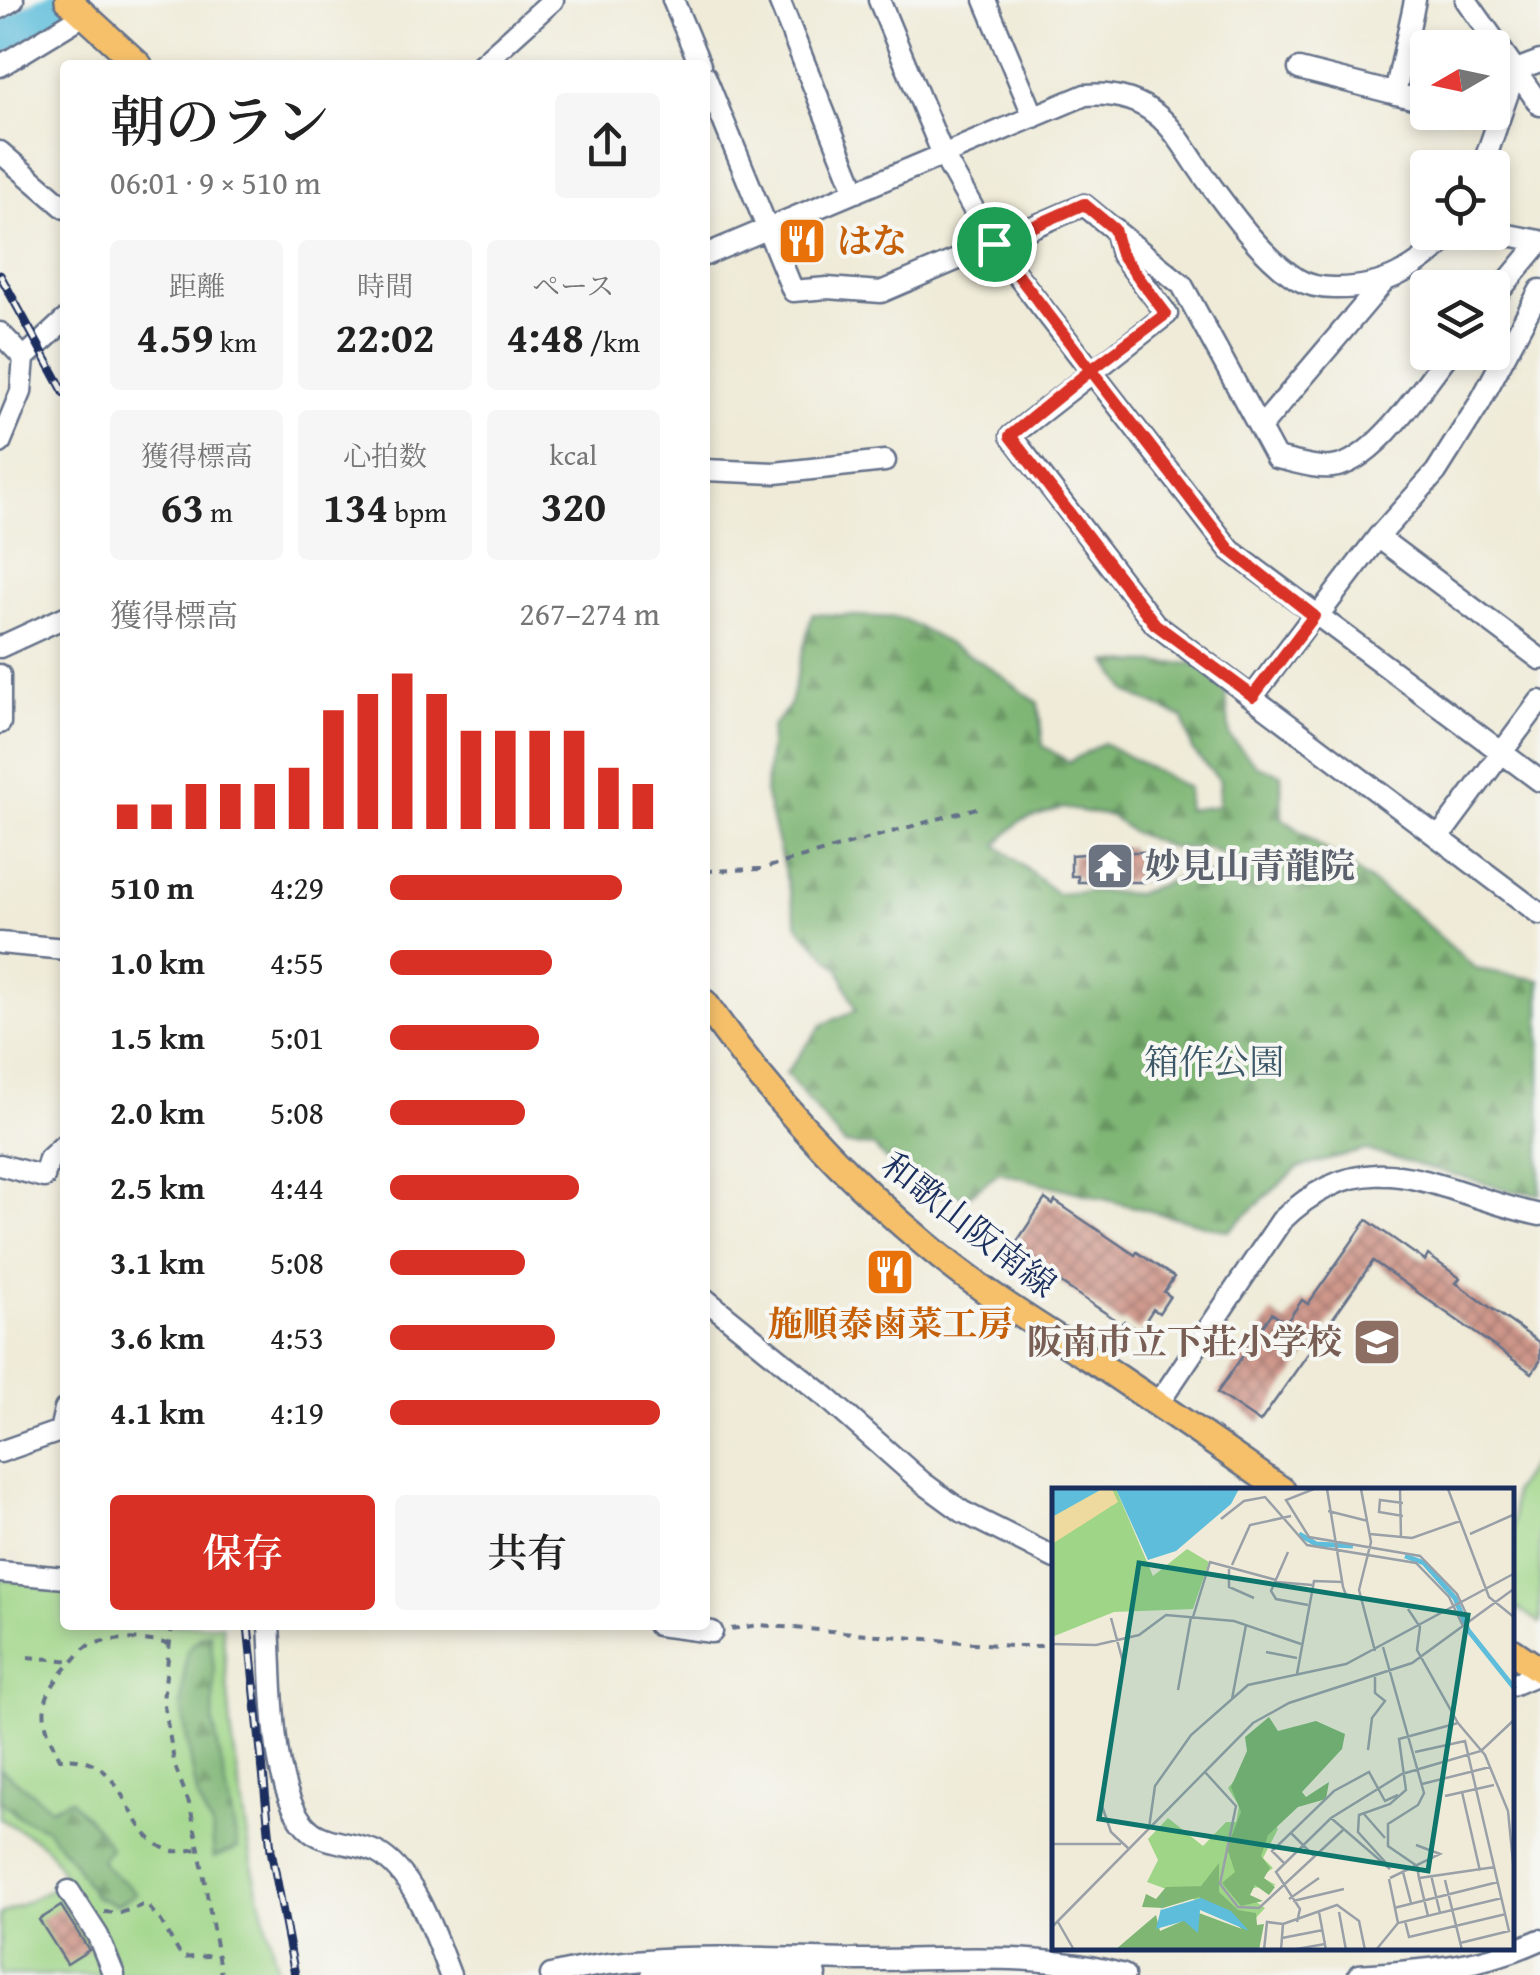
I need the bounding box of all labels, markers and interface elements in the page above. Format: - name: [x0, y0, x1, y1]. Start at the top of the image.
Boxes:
- north arrow: [1410, 30, 1510, 130]
- map controls: [1410, 30, 1510, 370]
- text: 朝のラン: [110, 81, 330, 161]
- button: share: [555, 93, 660, 198]
- button: locate: [1410, 150, 1510, 250]
- text: 06:01 · 9 × 510 m: [110, 159, 321, 206]
- pin: [952, 202, 1037, 287]
- restaurant icon: はな: [776, 215, 828, 267]
- place label: はな: [837, 215, 907, 266]
- icon: arrive: [967, 217, 1022, 272]
- text: 距離: [169, 265, 225, 306]
- text: 時間: [357, 265, 413, 306]
- text: ペース: [532, 265, 615, 306]
- button: layers: [1410, 270, 1510, 370]
- text: 4.59: [136, 306, 214, 367]
- text: 22:02: [336, 306, 434, 367]
- text: 4:48: [507, 306, 584, 367]
- text: km: [214, 321, 257, 362]
- text: /km: [584, 321, 640, 362]
- text: kcal: [549, 434, 597, 475]
- text: 獲得標高: [141, 435, 253, 476]
- text: 心拍数: [343, 435, 427, 476]
- text: 320: [541, 475, 606, 536]
- text: 63: [160, 476, 204, 537]
- text: 134: [323, 476, 388, 537]
- text: m: [204, 491, 233, 532]
- text: bpm: [388, 491, 447, 532]
- text: 267–274 m: [519, 590, 660, 637]
- text: 獲得標高: [110, 592, 238, 639]
- temple icon: 妙見山青龍院: [1084, 840, 1136, 892]
- place label: 妙見山青龍院: [1145, 840, 1355, 891]
- text: 510 m: [110, 864, 194, 911]
- text: 4:29: [270, 864, 324, 911]
- text: 1.0 km: [110, 939, 205, 986]
- text: 4:55: [270, 939, 324, 986]
- text: 1.5 km: [110, 1014, 205, 1061]
- text: 5:01: [270, 1014, 324, 1061]
- park label: 箱作公園: [1144, 1036, 1284, 1087]
- text: 2.0 km: [110, 1089, 205, 1136]
- text: 5:08: [270, 1089, 324, 1136]
- street label: 和歌山阪南線: [871, 1140, 1068, 1309]
- text: 2.5 km: [110, 1164, 205, 1211]
- text: 4:44: [270, 1164, 324, 1211]
- text: 3.1 km: [110, 1239, 205, 1286]
- text: 5:08: [270, 1239, 324, 1286]
- restaurant icon: 施順泰鹵菜工房: [864, 1246, 916, 1298]
- place label: 施順泰鹵菜工房: [767, 1298, 1013, 1349]
- text: 3.6 km: [110, 1314, 205, 1361]
- text: 4:53: [270, 1314, 324, 1361]
- place label: 阪南市立下荘小学校: [1027, 1316, 1342, 1367]
- school or university icon: 阪南市立下荘小学校: [1351, 1316, 1403, 1368]
- text: 4.1 km: [110, 1389, 205, 1436]
- text: 4:19: [270, 1389, 324, 1436]
- inset map: [1052, 1488, 1515, 1950]
- button: 保存: [110, 1495, 375, 1610]
- button: 共有: [395, 1495, 660, 1610]

